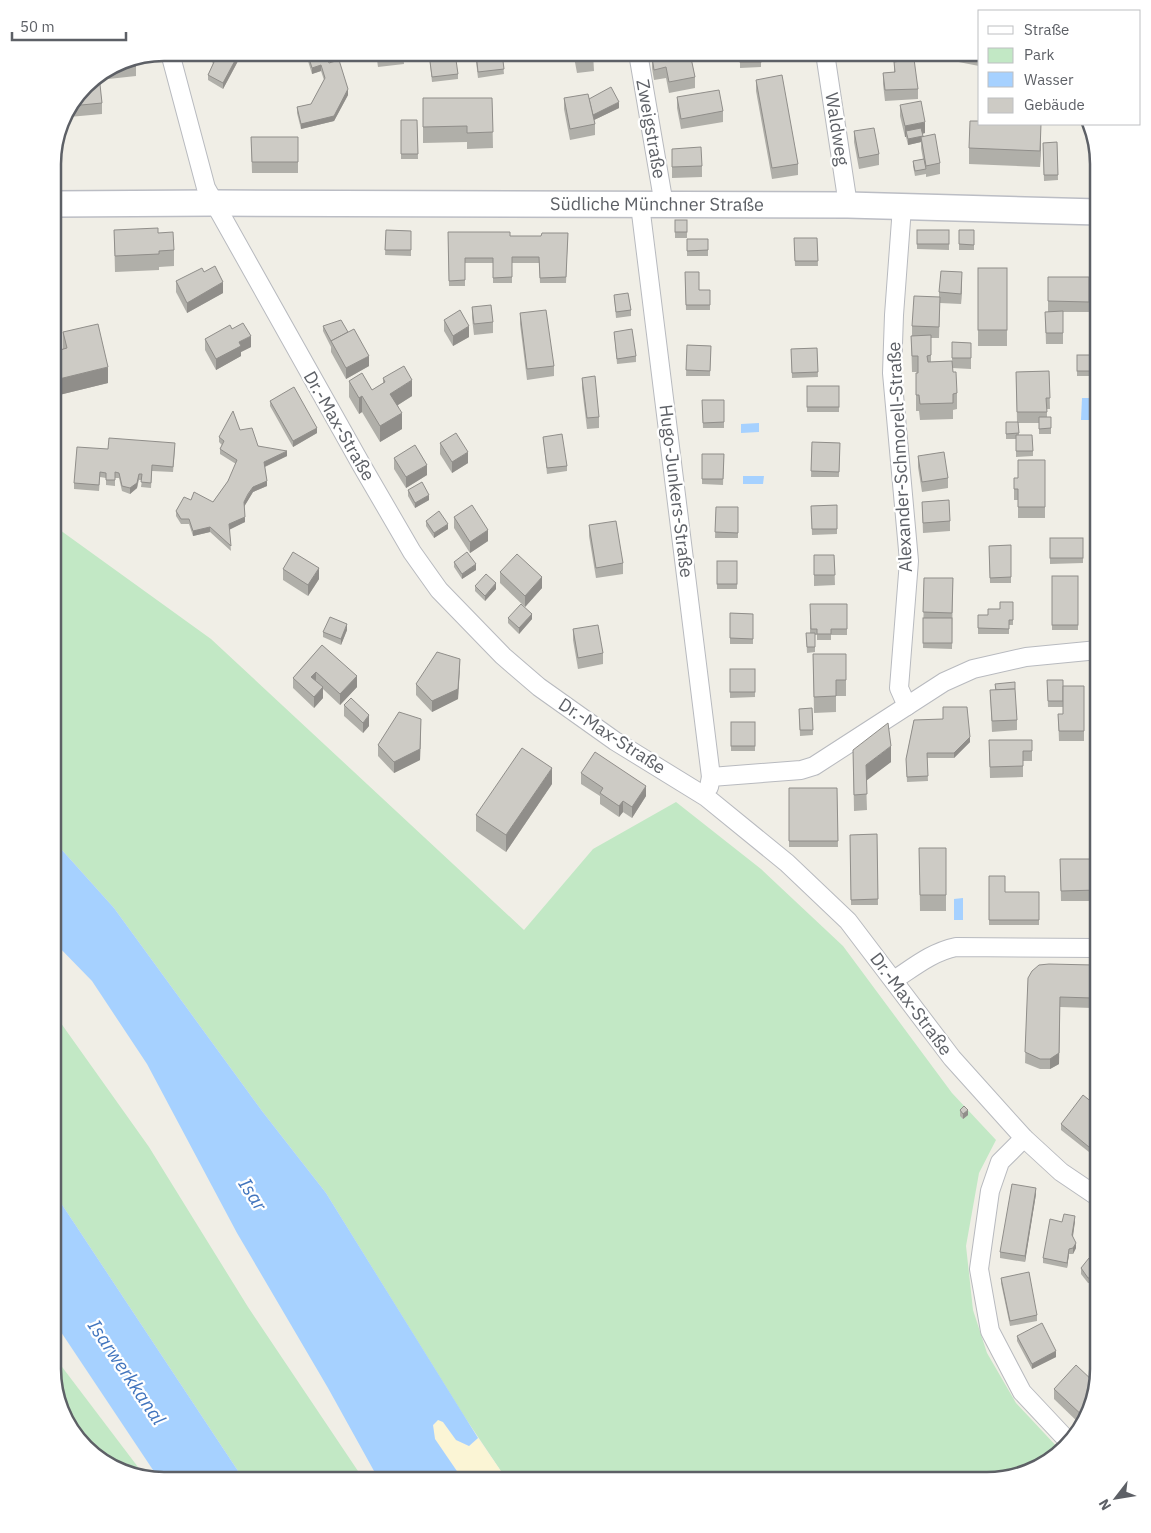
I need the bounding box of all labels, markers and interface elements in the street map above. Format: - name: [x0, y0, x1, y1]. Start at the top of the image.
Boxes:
- scale bar: [12, 10, 126, 42]
- legend: [978, 10, 1141, 125]
- text: 50 m: [20, 17, 55, 36]
- text: Straße: [1024, 20, 1069, 39]
- text: Park: [1024, 45, 1054, 64]
- text: Wasser: [1024, 70, 1074, 89]
- street label: Zweigstraße: [631, 77, 672, 181]
- street label: Waldweg: [820, 91, 855, 168]
- text: Gebäude: [1024, 95, 1085, 114]
- street label: Südliche Münchner Straße: [550, 192, 764, 216]
- street label: Alexander-Schmorell-Straße: [882, 341, 917, 573]
- street label: Dr.-Max-Straße: [299, 367, 380, 485]
- street label: Hugo-Junkers-Straße: [654, 403, 699, 579]
- street label: Dr.-Max-Straße: [554, 692, 670, 779]
- street label: Dr.-Max-Straße: [865, 948, 958, 1060]
- water label: Isar: [234, 1173, 273, 1216]
- water label: Isarwerkkanal: [83, 1315, 171, 1429]
- north arrow: [1091, 1473, 1141, 1523]
- text: N: [1095, 1496, 1115, 1514]

